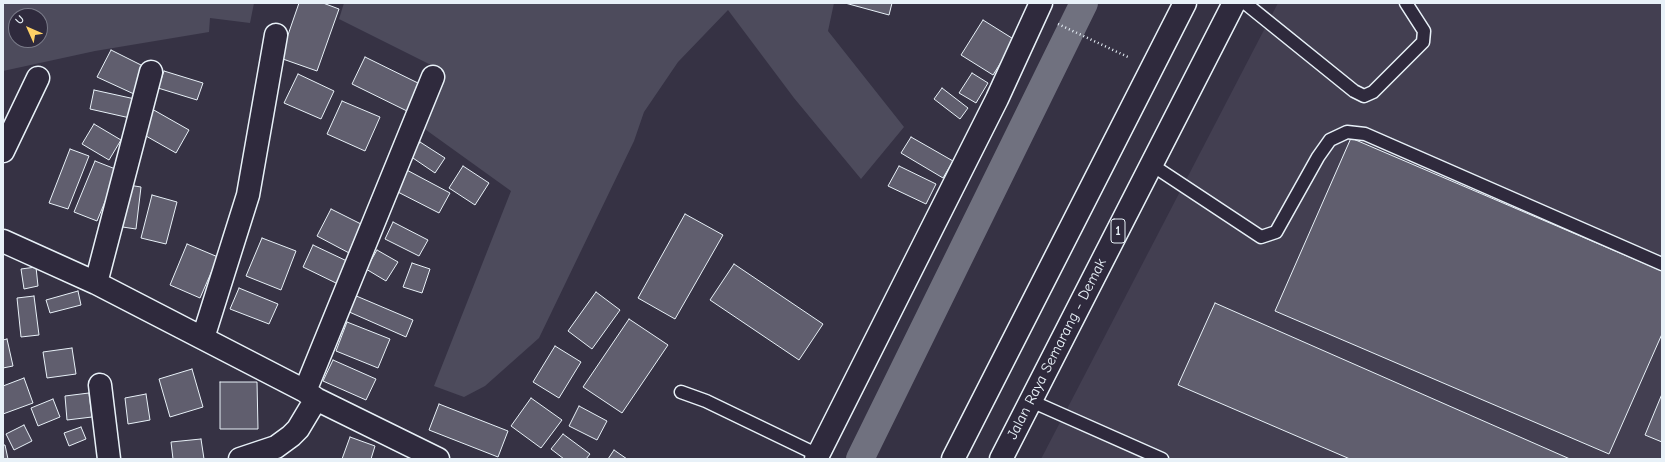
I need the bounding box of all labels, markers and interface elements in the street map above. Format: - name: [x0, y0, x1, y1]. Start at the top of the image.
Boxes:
- north arrow: [8, 8, 48, 48]
- text: U: [13, 13, 27, 27]
- road number: 1: [1111, 219, 1125, 243]
- street label: Jalan Raya Semarang - Demak: [1003, 256, 1111, 442]

